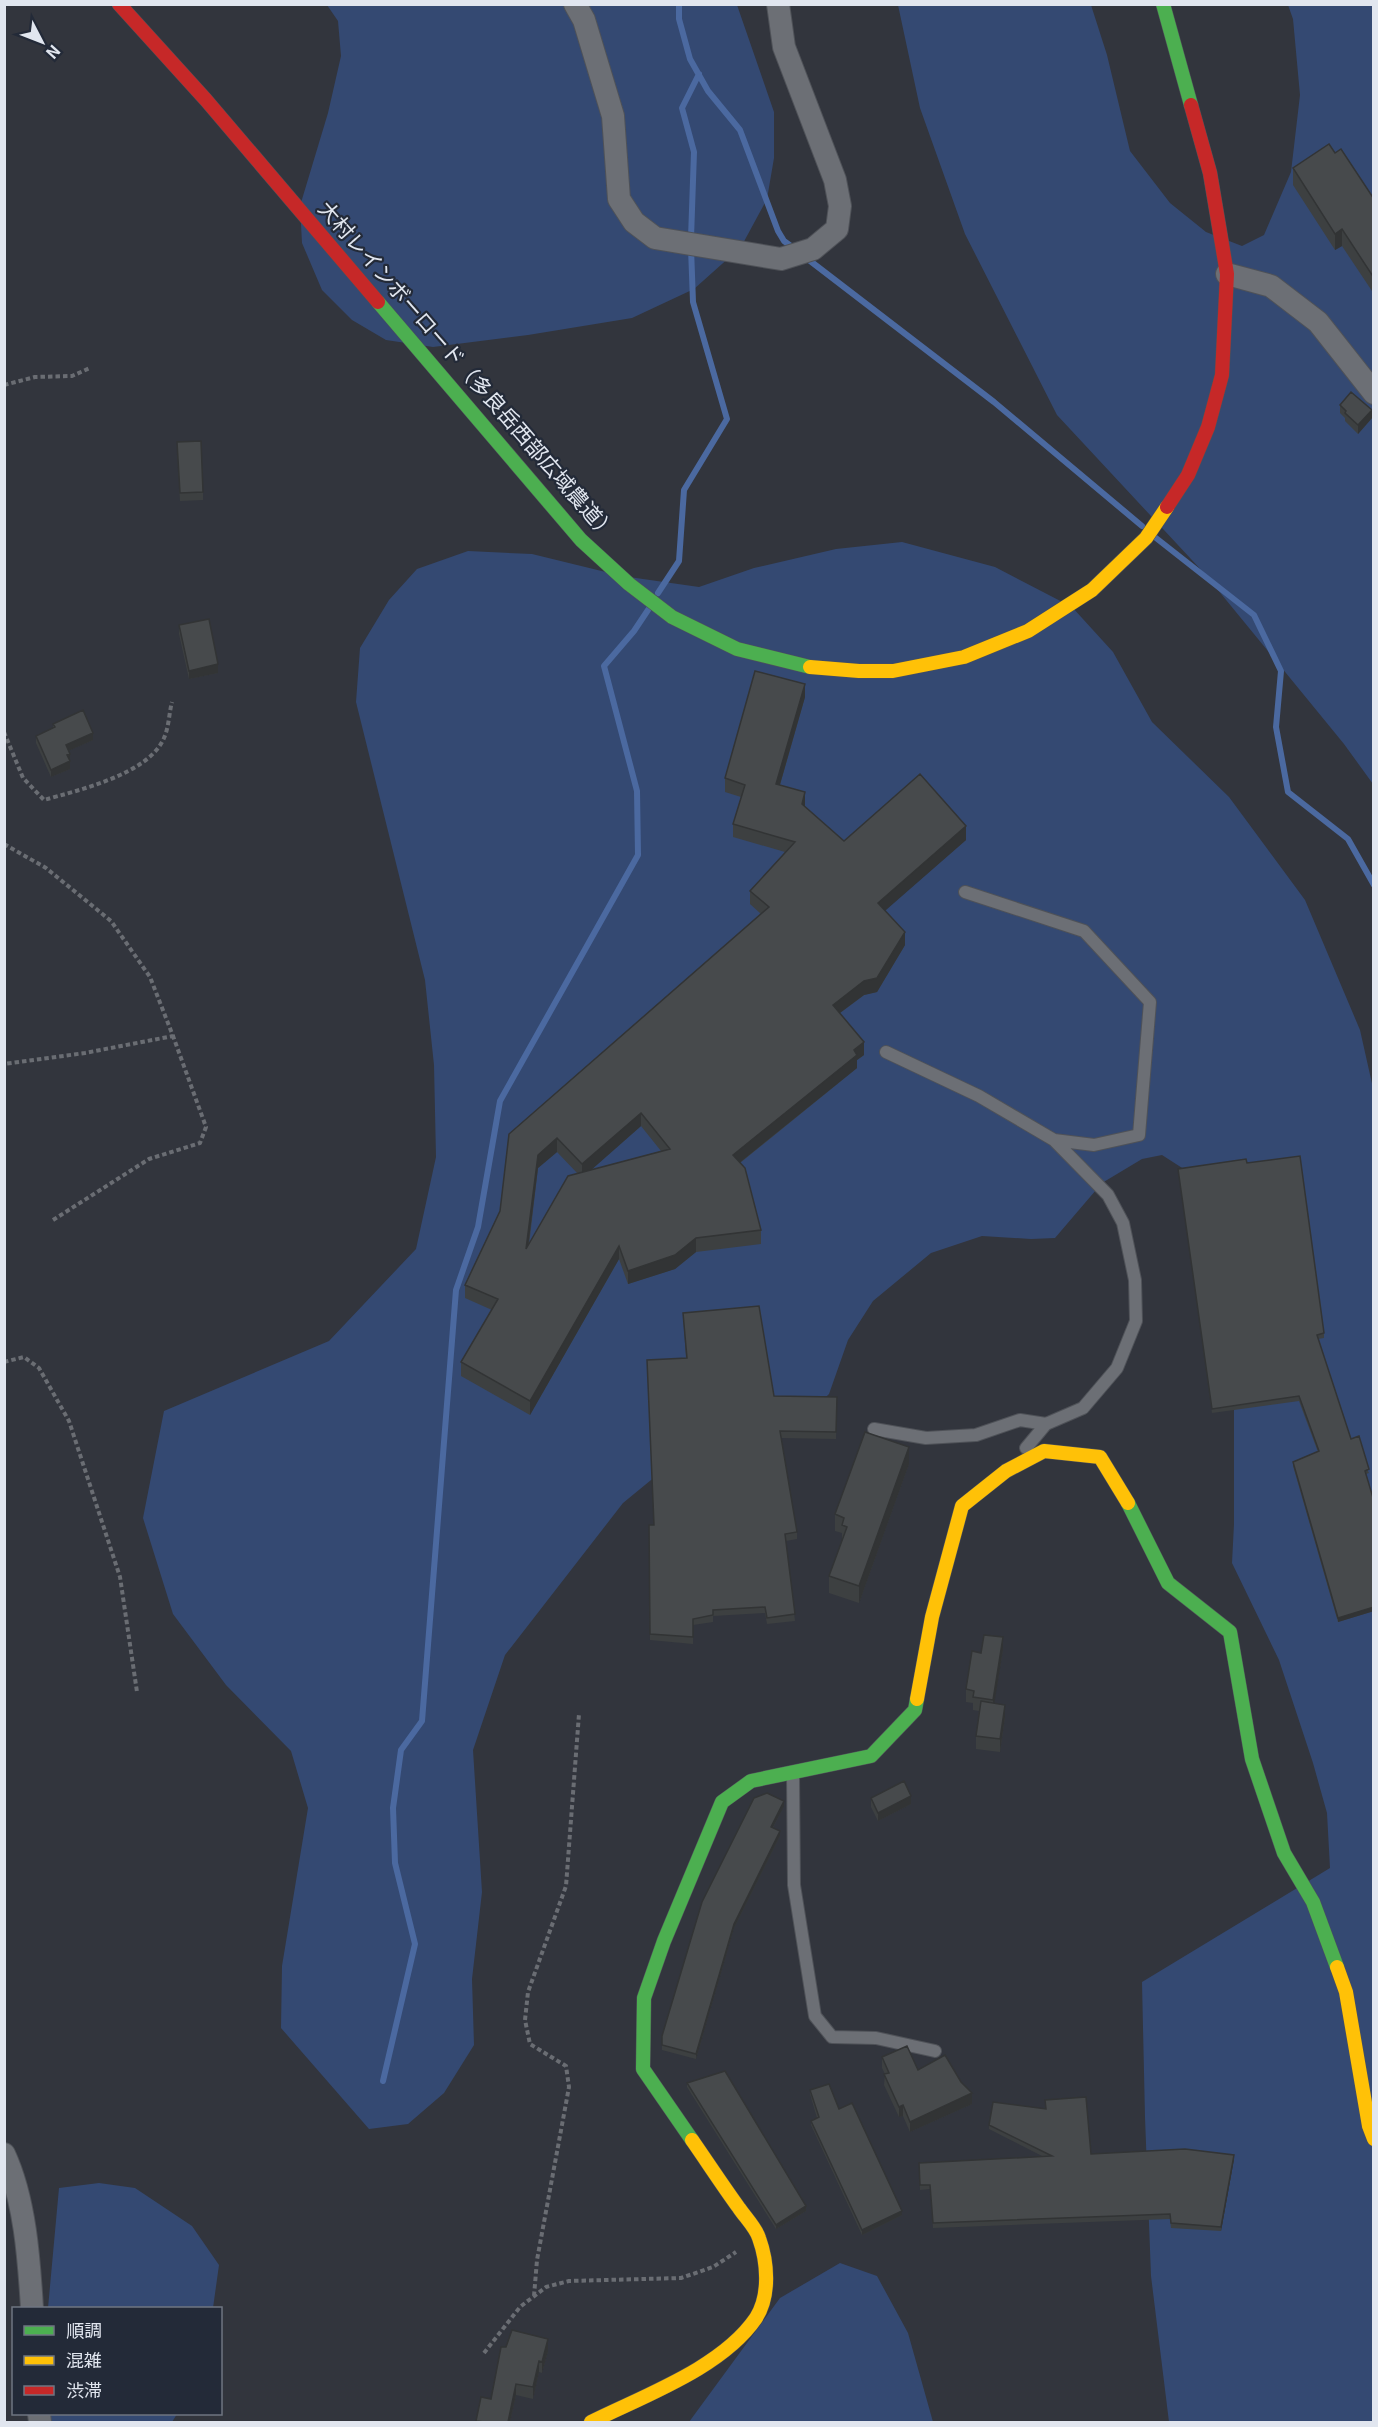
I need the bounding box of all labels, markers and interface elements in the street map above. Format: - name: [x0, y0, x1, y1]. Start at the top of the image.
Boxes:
- north arrow: [12, 12, 72, 72]
- text: N: [41, 40, 67, 65]
- street label: 大村レインボーロード（多良岳西部広域農道）: [313, 193, 624, 546]
- legend: [12, 2307, 222, 2415]
- text: 順調: [66, 2316, 102, 2342]
- text: 混雑: [66, 2346, 102, 2372]
- text: 渋滞: [66, 2376, 102, 2402]

